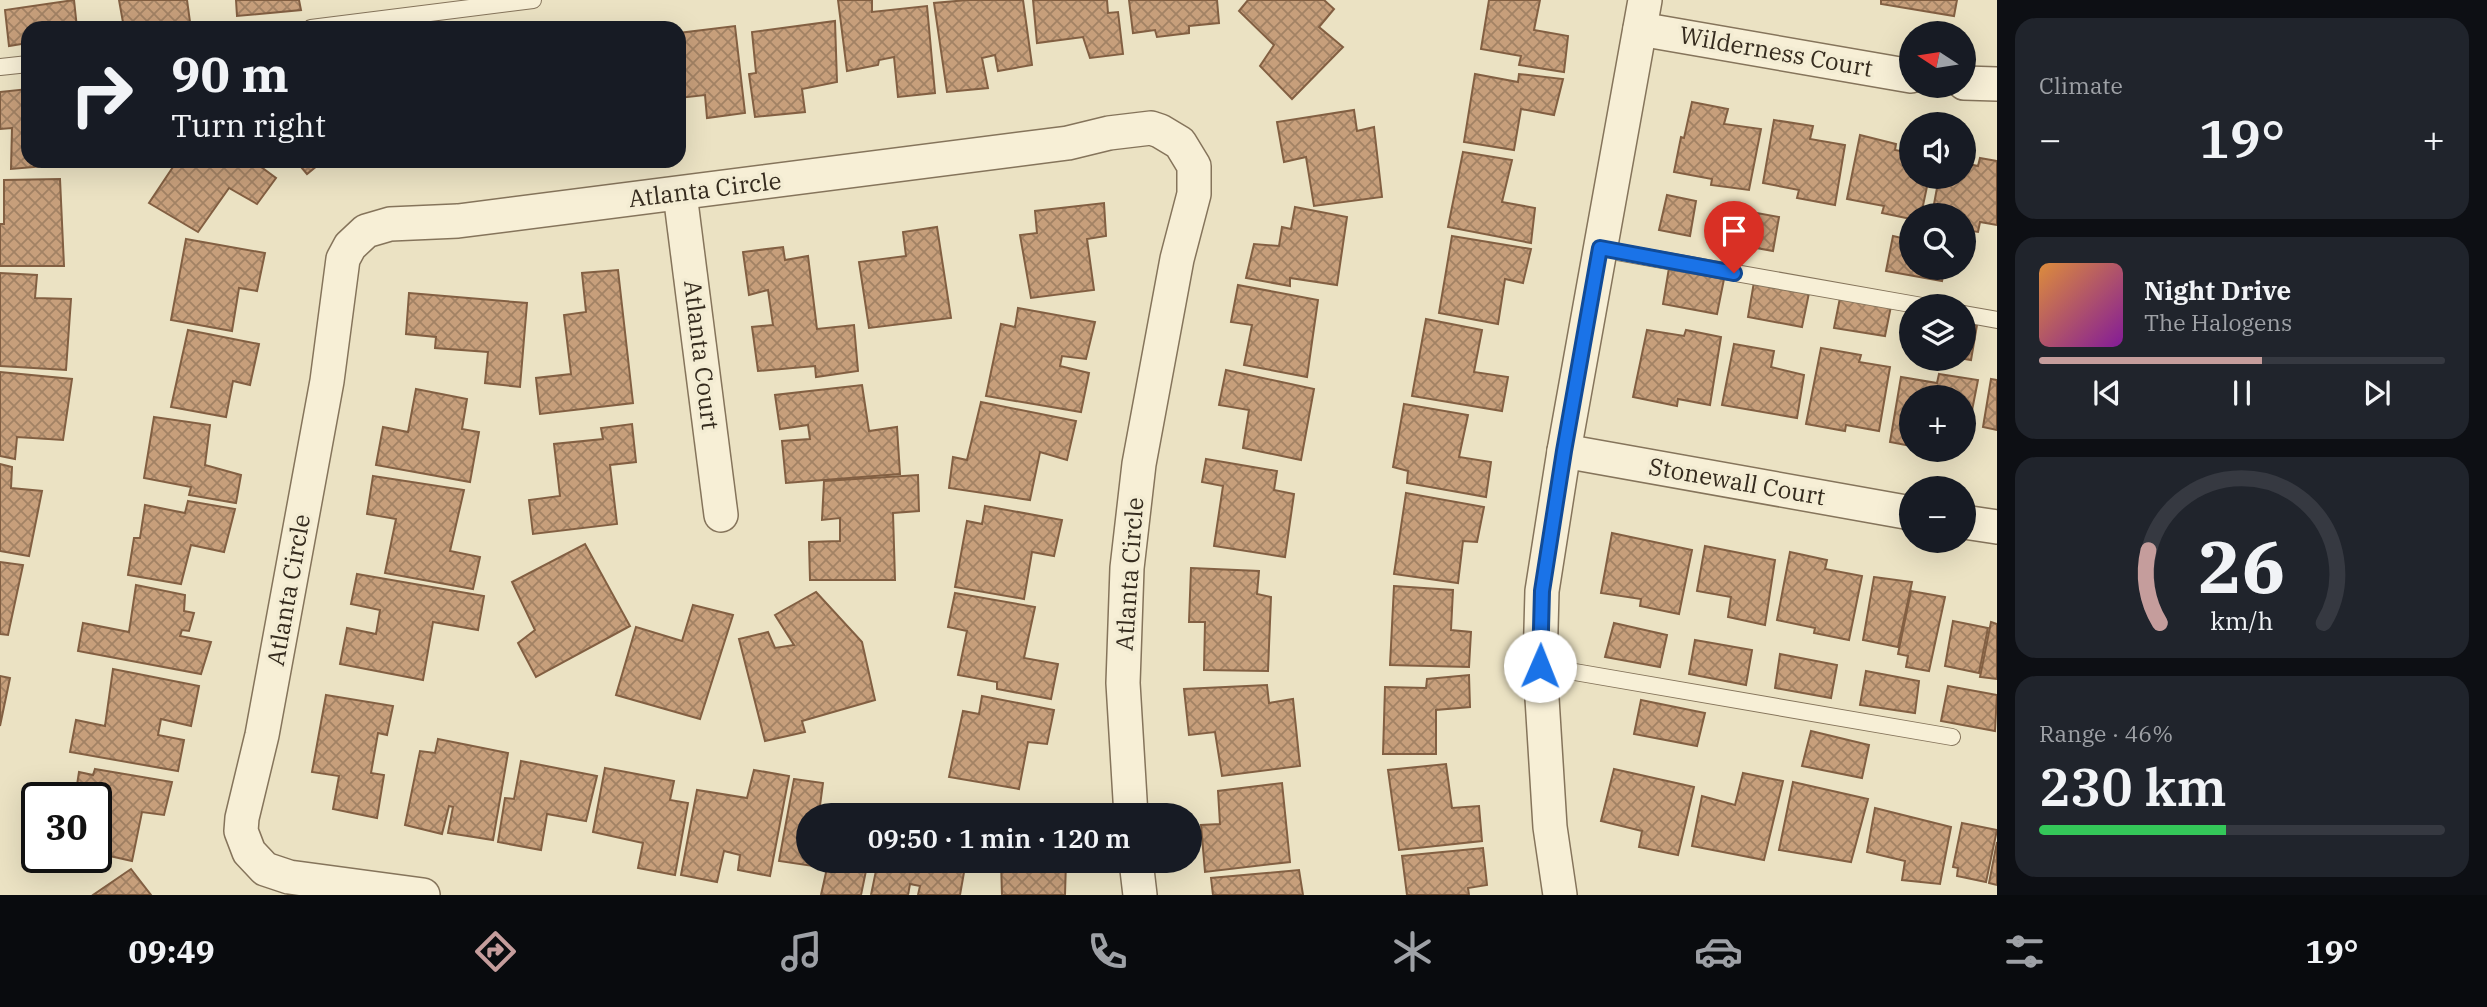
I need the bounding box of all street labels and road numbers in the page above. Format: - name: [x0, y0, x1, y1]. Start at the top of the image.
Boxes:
- street label: Wilderness Court: [1677, 18, 1875, 84]
- street label: Atlanta Circle: [627, 164, 783, 214]
- street label: Atlanta Court: [677, 278, 727, 432]
- street label: Stonewall Court: [1646, 450, 1828, 512]
- street label: Atlanta Circle: [1108, 496, 1150, 652]
- street label: Atlanta Circle: [259, 511, 317, 668]

